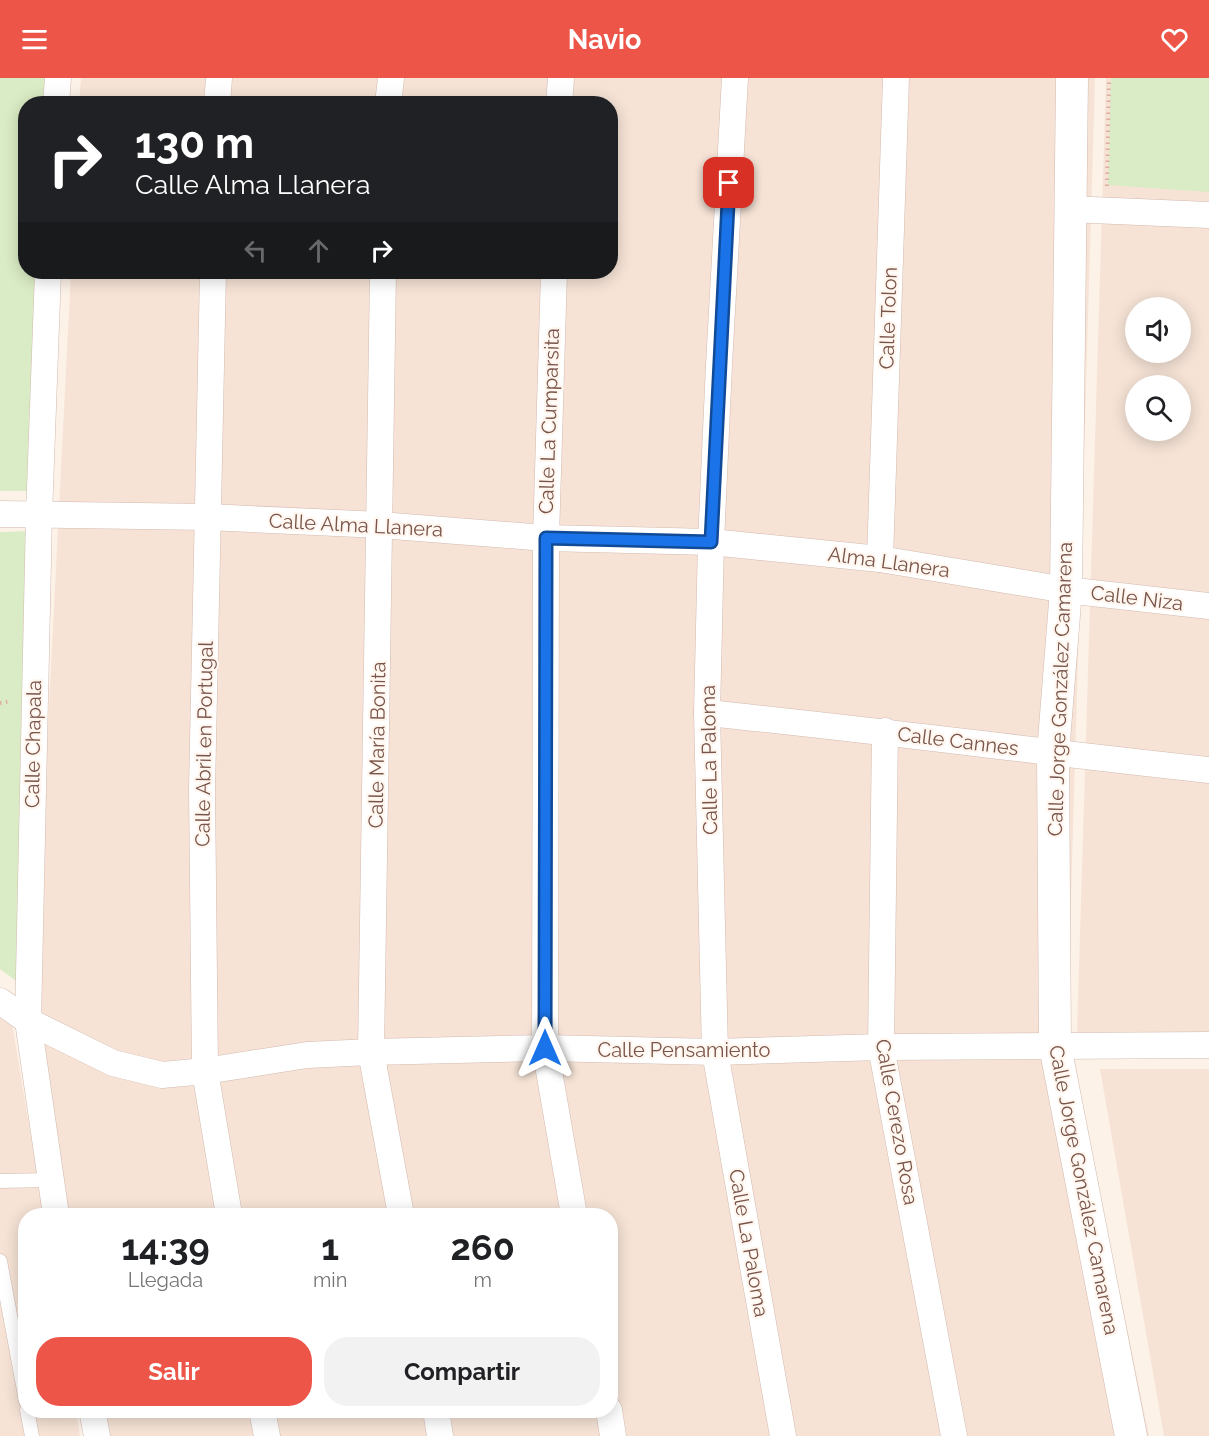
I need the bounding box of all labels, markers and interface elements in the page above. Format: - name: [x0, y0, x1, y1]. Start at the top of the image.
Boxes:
- icon: menu: [18, 23, 51, 56]
- icon: heart: [1158, 23, 1191, 56]
- text: Navio: [568, 24, 641, 55]
- text: 130 m: [135, 119, 254, 168]
- icon: right: [36, 120, 114, 198]
- pin: [703, 157, 754, 208]
- icon: arrive: [712, 166, 745, 199]
- text: Calle Alma Llanera: [135, 169, 370, 200]
- icon: left: [239, 234, 272, 267]
- icon: ahead: [302, 234, 335, 267]
- icon: right: [365, 234, 398, 267]
- street label: Calle Tolon: [874, 266, 902, 370]
- map controls: [1125, 297, 1191, 441]
- button: sound: [1125, 297, 1191, 363]
- street label: Calle La Cumparsita: [534, 328, 564, 514]
- button: search: [1125, 375, 1191, 441]
- street label: Calle Alma Llanera: [268, 508, 444, 542]
- street label: Calle Jorge González Camarena: [1043, 541, 1077, 837]
- street label: Alma Llanera: [827, 542, 951, 582]
- street label: Calle Niza: [1089, 580, 1185, 616]
- street label: Calle Abril en Portugal: [190, 640, 218, 847]
- street label: Calle María Bonita: [364, 661, 390, 829]
- street label: Calle Chapala: [20, 680, 46, 808]
- street label: Calle La Paloma: [696, 685, 722, 835]
- street label: Calle Cannes: [896, 722, 1020, 760]
- position arrow: [513, 1016, 577, 1080]
- street label: Calle Cerezo Rosa: [871, 1037, 923, 1207]
- street label: Calle Pensamiento: [597, 1038, 771, 1062]
- street label: Calle Jorge González Camarena: [1044, 1043, 1124, 1337]
- street label: Calle La Paloma: [724, 1167, 774, 1319]
- text: 14:39: [121, 1226, 210, 1268]
- text: 1: [321, 1226, 339, 1268]
- text: 260: [451, 1226, 515, 1268]
- text: Llegada: [128, 1268, 203, 1292]
- text: min: [313, 1268, 347, 1292]
- text: m: [473, 1268, 492, 1292]
- button: Salir: [36, 1337, 312, 1406]
- button: Compartir: [324, 1337, 600, 1406]

